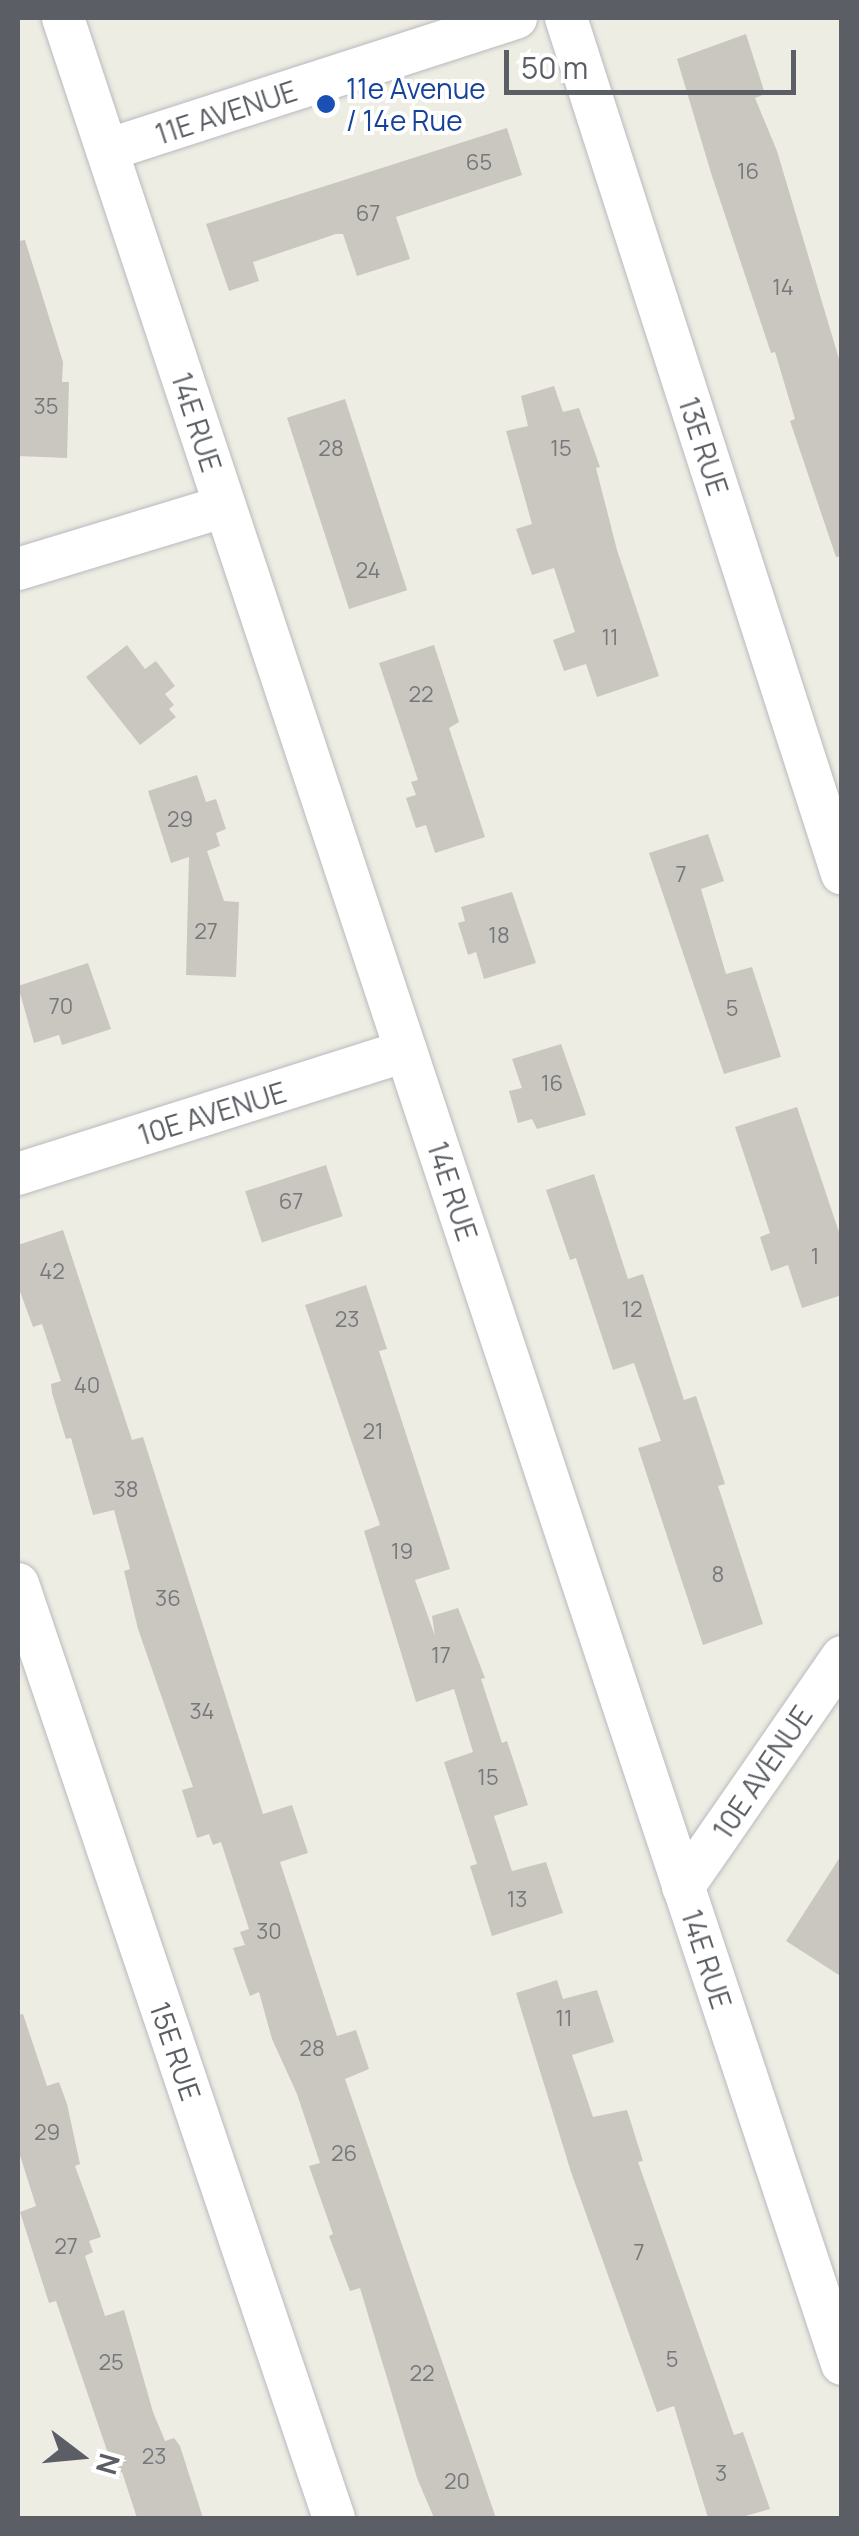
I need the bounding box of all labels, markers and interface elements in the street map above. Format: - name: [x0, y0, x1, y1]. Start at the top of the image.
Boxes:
- scale bar: [509, 30, 802, 92]
- text: 50 m: [521, 47, 588, 88]
- place label: 11e Avenue / 14e Rue: [346, 71, 486, 137]
- street label: 11E AVENUE: [151, 73, 301, 151]
- marker: 11e Avenue / 14e Rue: [315, 93, 337, 115]
- house number: 65: [466, 150, 492, 176]
- house number: 16: [737, 159, 759, 185]
- house number: 67: [356, 201, 380, 227]
- house number: 14: [772, 275, 794, 301]
- street label: 14E RUE: [165, 368, 229, 476]
- street label: 13E RUE: [672, 393, 736, 499]
- house number: 35: [34, 394, 58, 420]
- house number: 28: [318, 436, 344, 462]
- house number: 15: [550, 436, 572, 462]
- house number: 24: [355, 558, 381, 584]
- house number: 11: [601, 625, 619, 651]
- house number: 22: [408, 682, 434, 708]
- house number: 29: [167, 807, 193, 833]
- house number: 7: [675, 862, 687, 888]
- house number: 27: [194, 919, 218, 945]
- house number: 18: [488, 923, 510, 949]
- house number: 70: [49, 994, 73, 1020]
- house number: 5: [726, 996, 738, 1022]
- house number: 16: [541, 1071, 563, 1097]
- street label: 10E AVENUE: [134, 1075, 290, 1151]
- street label: 14E RUE: [421, 1137, 485, 1245]
- house number: 67: [279, 1189, 303, 1215]
- house number: 1: [811, 1244, 819, 1270]
- house number: 42: [39, 1259, 65, 1285]
- house number: 12: [621, 1297, 643, 1323]
- house number: 23: [335, 1307, 359, 1333]
- house number: 40: [74, 1373, 100, 1399]
- house number: 21: [362, 1419, 384, 1445]
- house number: 38: [114, 1477, 138, 1503]
- house number: 19: [391, 1539, 413, 1565]
- house number: 8: [712, 1562, 724, 1588]
- house number: 36: [155, 1586, 181, 1612]
- house number: 17: [431, 1643, 451, 1669]
- house number: 34: [189, 1699, 215, 1725]
- street label: 10E AVENUE: [705, 1699, 819, 1845]
- house number: 15: [477, 1765, 499, 1791]
- house number: 13: [507, 1887, 527, 1913]
- street label: 14E RUE: [675, 1905, 739, 2013]
- house number: 30: [256, 1919, 282, 1945]
- street label: 15E RUE: [144, 1997, 208, 2105]
- house number: 11: [555, 2006, 573, 2032]
- house number: 28: [299, 2036, 325, 2062]
- house number: 29: [34, 2120, 60, 2146]
- house number: 26: [331, 2141, 357, 2167]
- house number: 27: [54, 2234, 78, 2260]
- house number: 7: [633, 2240, 645, 2266]
- house number: 5: [666, 2347, 678, 2373]
- house number: 25: [98, 2350, 124, 2376]
- house number: 22: [409, 2361, 435, 2387]
- north arrow: [30, 2406, 130, 2506]
- house number: 23: [142, 2444, 166, 2470]
- text: N: [88, 2449, 130, 2479]
- house number: 3: [715, 2461, 727, 2487]
- house number: 20: [444, 2469, 470, 2495]

